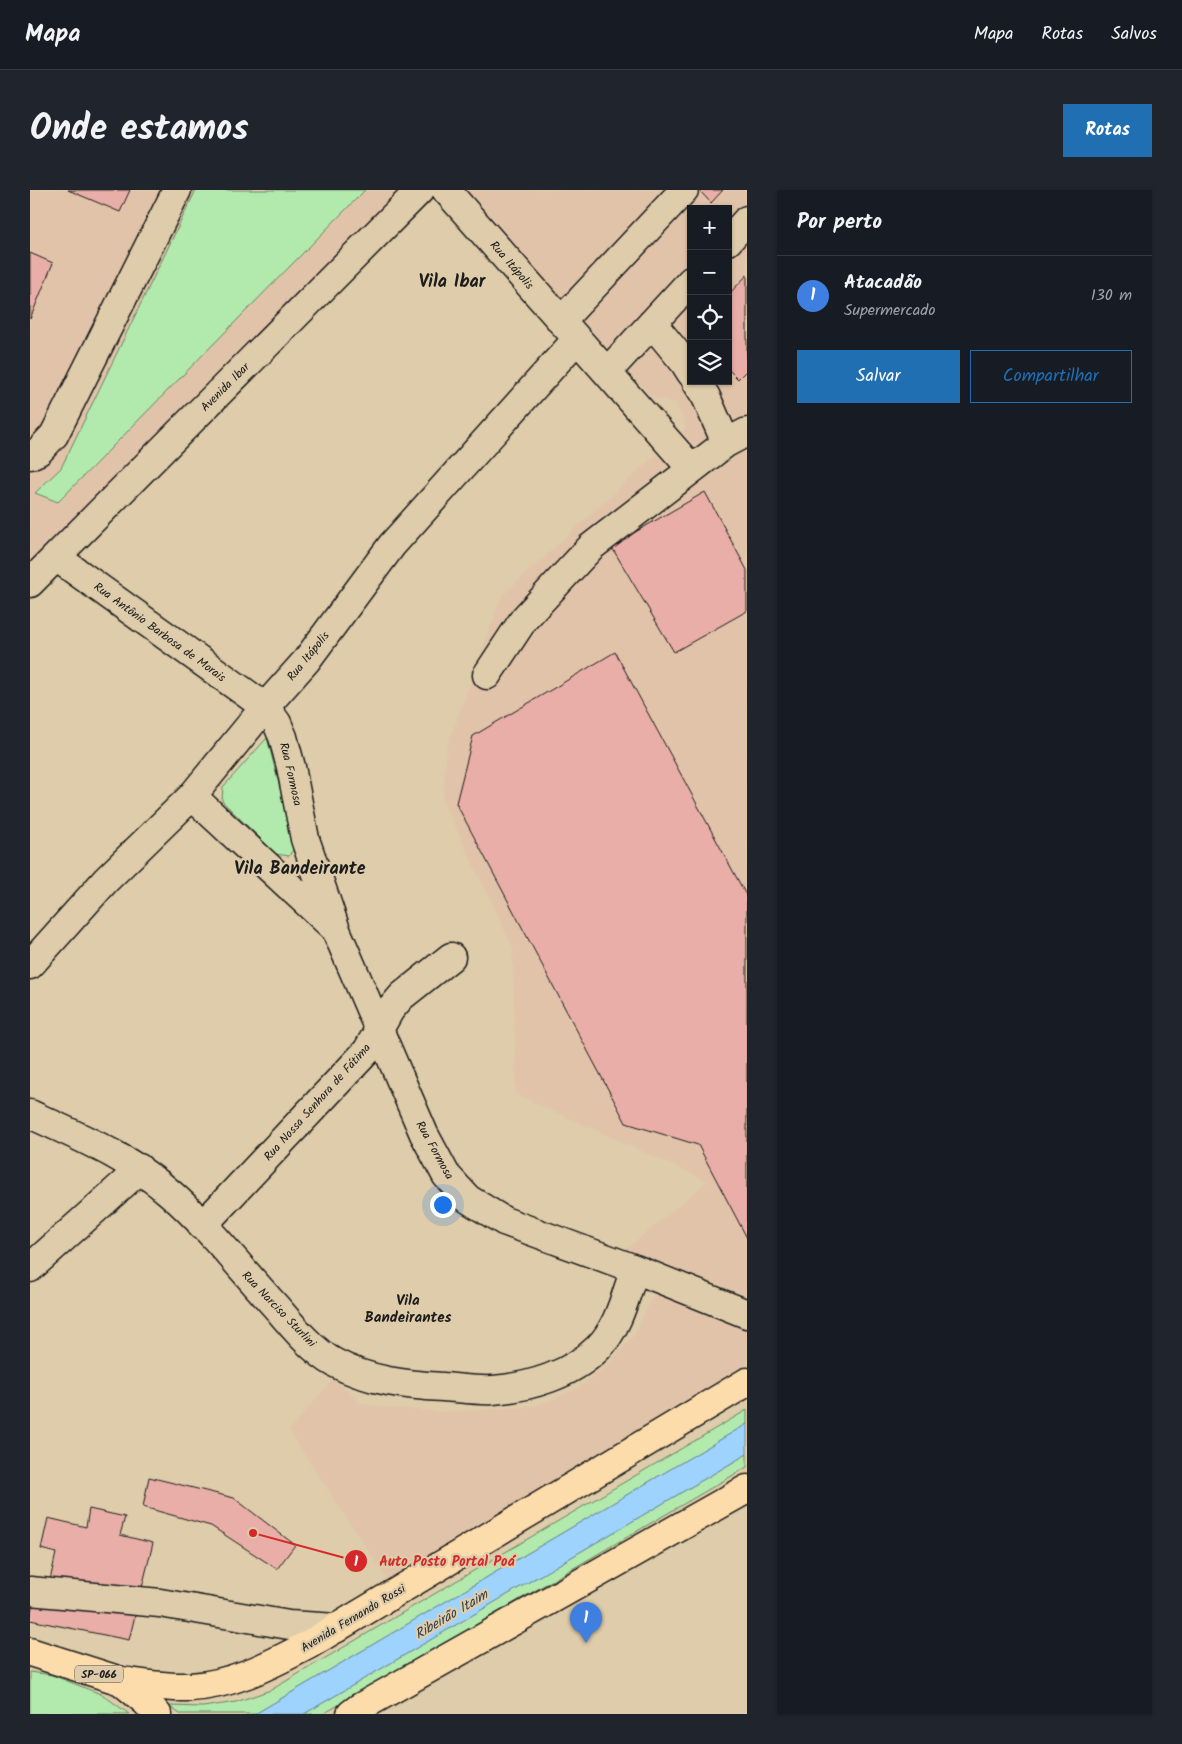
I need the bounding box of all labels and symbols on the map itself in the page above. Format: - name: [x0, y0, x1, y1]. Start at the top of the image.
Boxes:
- street label: Rua Itápolis: [485, 237, 538, 294]
- district label: Vila Ibar: [419, 268, 487, 297]
- street label: Avenida Ibar: [196, 358, 255, 416]
- street label: Rua Antônio Barbosa de Morais: [90, 578, 230, 687]
- street label: Rua Itápolis: [282, 627, 334, 685]
- street label: Rua Formosa: [274, 740, 307, 808]
- district label: Vila Bandeirante: [234, 855, 366, 884]
- street label: Rua Nossa Senhora de Fátima: [259, 1039, 376, 1165]
- street label: Rua Formosa: [411, 1117, 459, 1183]
- your location: [430, 1192, 456, 1218]
- street label: Rua Narciso Sturlini: [237, 1267, 321, 1353]
- district label: Vila Bandeirantes: [364, 1289, 452, 1330]
- callout: Auto Posto Portal Poá: [344, 1546, 524, 1575]
- text: 1: [354, 1550, 359, 1574]
- text: Auto Posto Portal Poá: [379, 1551, 516, 1573]
- street label: Avenida Fernando Rossi: [297, 1579, 410, 1657]
- water label: Ribeirão Itaim: [410, 1583, 494, 1646]
- pin: 1: [570, 1602, 602, 1643]
- road number: SP-066: [75, 1666, 123, 1682]

